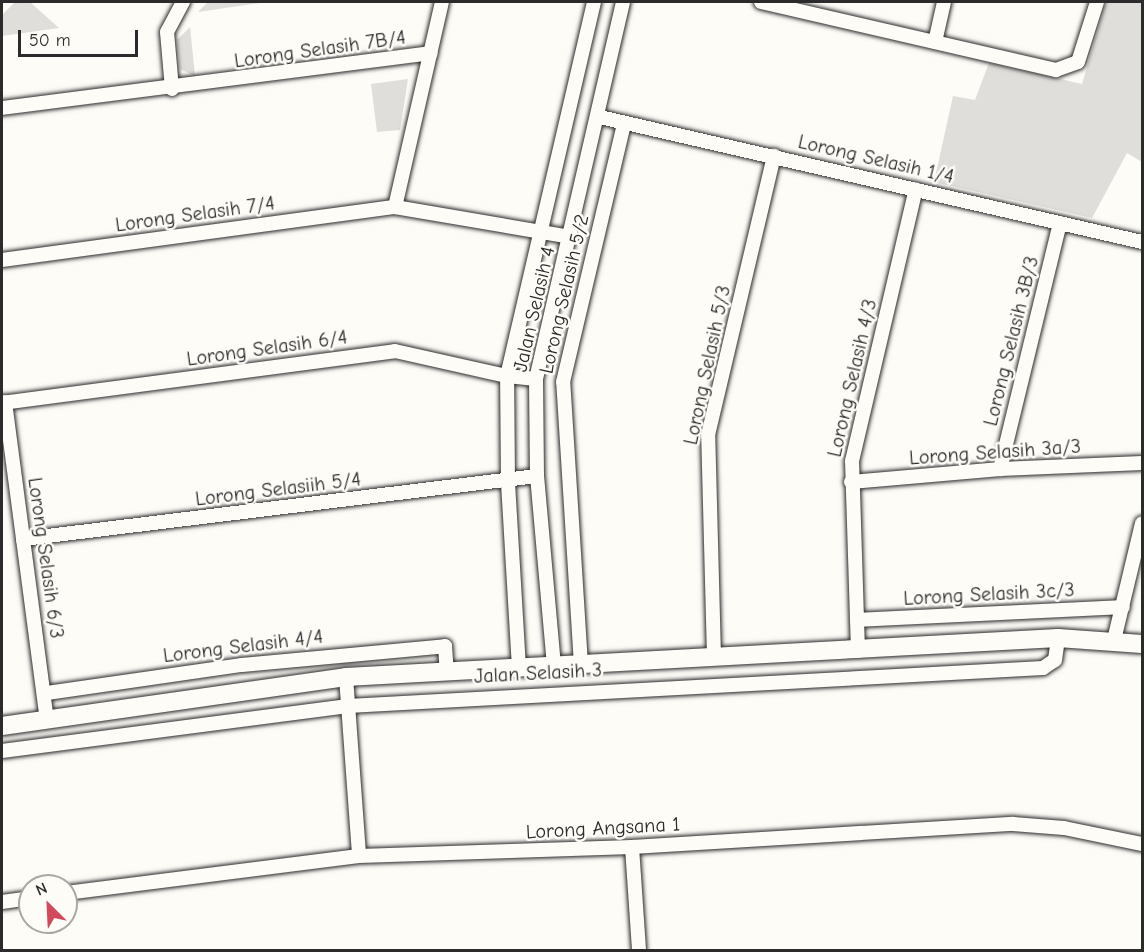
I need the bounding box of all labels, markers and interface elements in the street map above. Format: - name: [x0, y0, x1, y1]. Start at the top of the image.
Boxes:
- scale bar: [21, 18, 141, 56]
- street label: Lorong Selasih 7B/4: [233, 25, 407, 73]
- text: 50 m: [29, 30, 71, 51]
- street label: Lorong Selasih 1/4: [796, 129, 956, 189]
- street label: Lorong Selasih 7/4: [114, 191, 276, 237]
- street label: Lorong Selasih 5/2: [534, 212, 594, 376]
- street label: Jalan Selasih 4: [508, 244, 560, 374]
- street label: Lorong Selasih 3B/3: [978, 254, 1044, 428]
- street label: Lorong Selasih 5/3: [678, 283, 736, 447]
- street label: Lorong Selasih 4/3: [822, 297, 882, 459]
- street label: Lorong Selasih 6/4: [185, 325, 349, 371]
- street label: Lorong Selasih 3a/3: [908, 434, 1082, 470]
- street label: Lorong Selasiih 5/4: [194, 467, 362, 511]
- street label: Lorong Selasih 6/3: [23, 476, 69, 640]
- street label: Lorong Selasih 3c/3: [903, 578, 1075, 610]
- street label: Lorong Selasih 4/4: [162, 624, 324, 668]
- street label: Jalan Selasih 3: [473, 658, 603, 688]
- street label: Lorong Angsana 1: [525, 812, 681, 844]
- north arrow: [18, 874, 78, 934]
- text: N: [33, 879, 50, 900]

